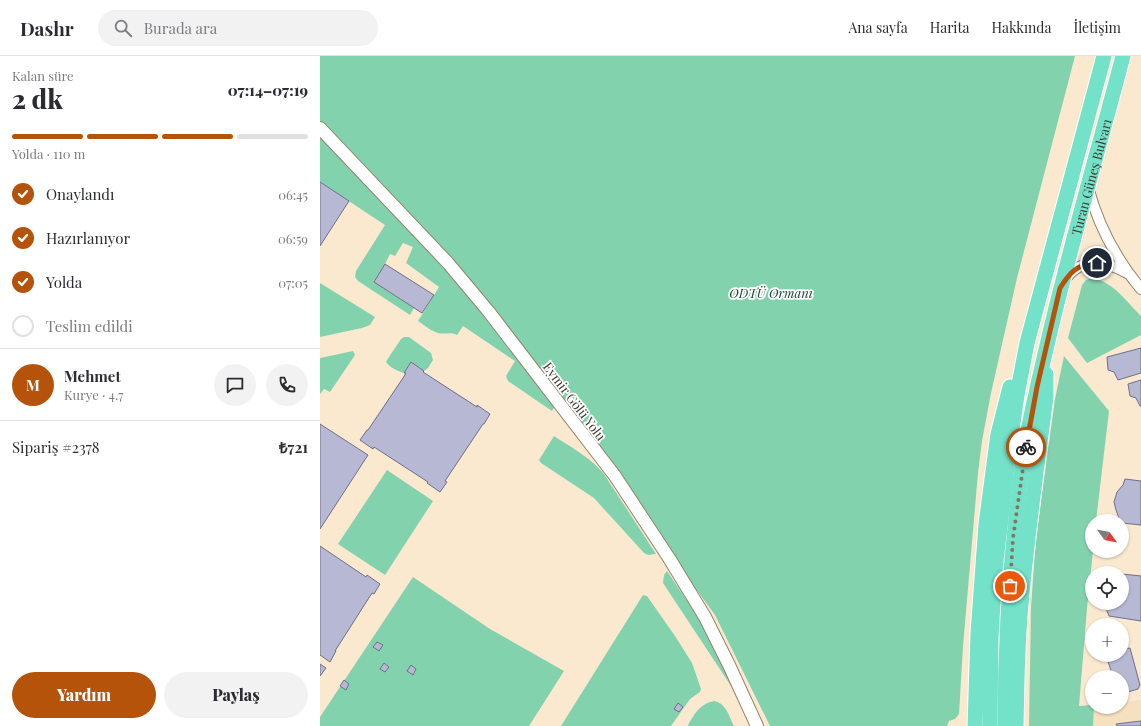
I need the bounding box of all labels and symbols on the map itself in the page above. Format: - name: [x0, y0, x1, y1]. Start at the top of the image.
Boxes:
- street label: Turan Güneş Bulvarı: [1067, 117, 1114, 237]
- pin: [1080, 246, 1114, 280]
- park label: ODTÜ Ormanı: [729, 284, 813, 301]
- street label: Eymir Gölü Yolu: [540, 358, 610, 444]
- courier: [1006, 427, 1046, 467]
- north arrow: [1085, 514, 1129, 558]
- pin: [993, 569, 1027, 603]

